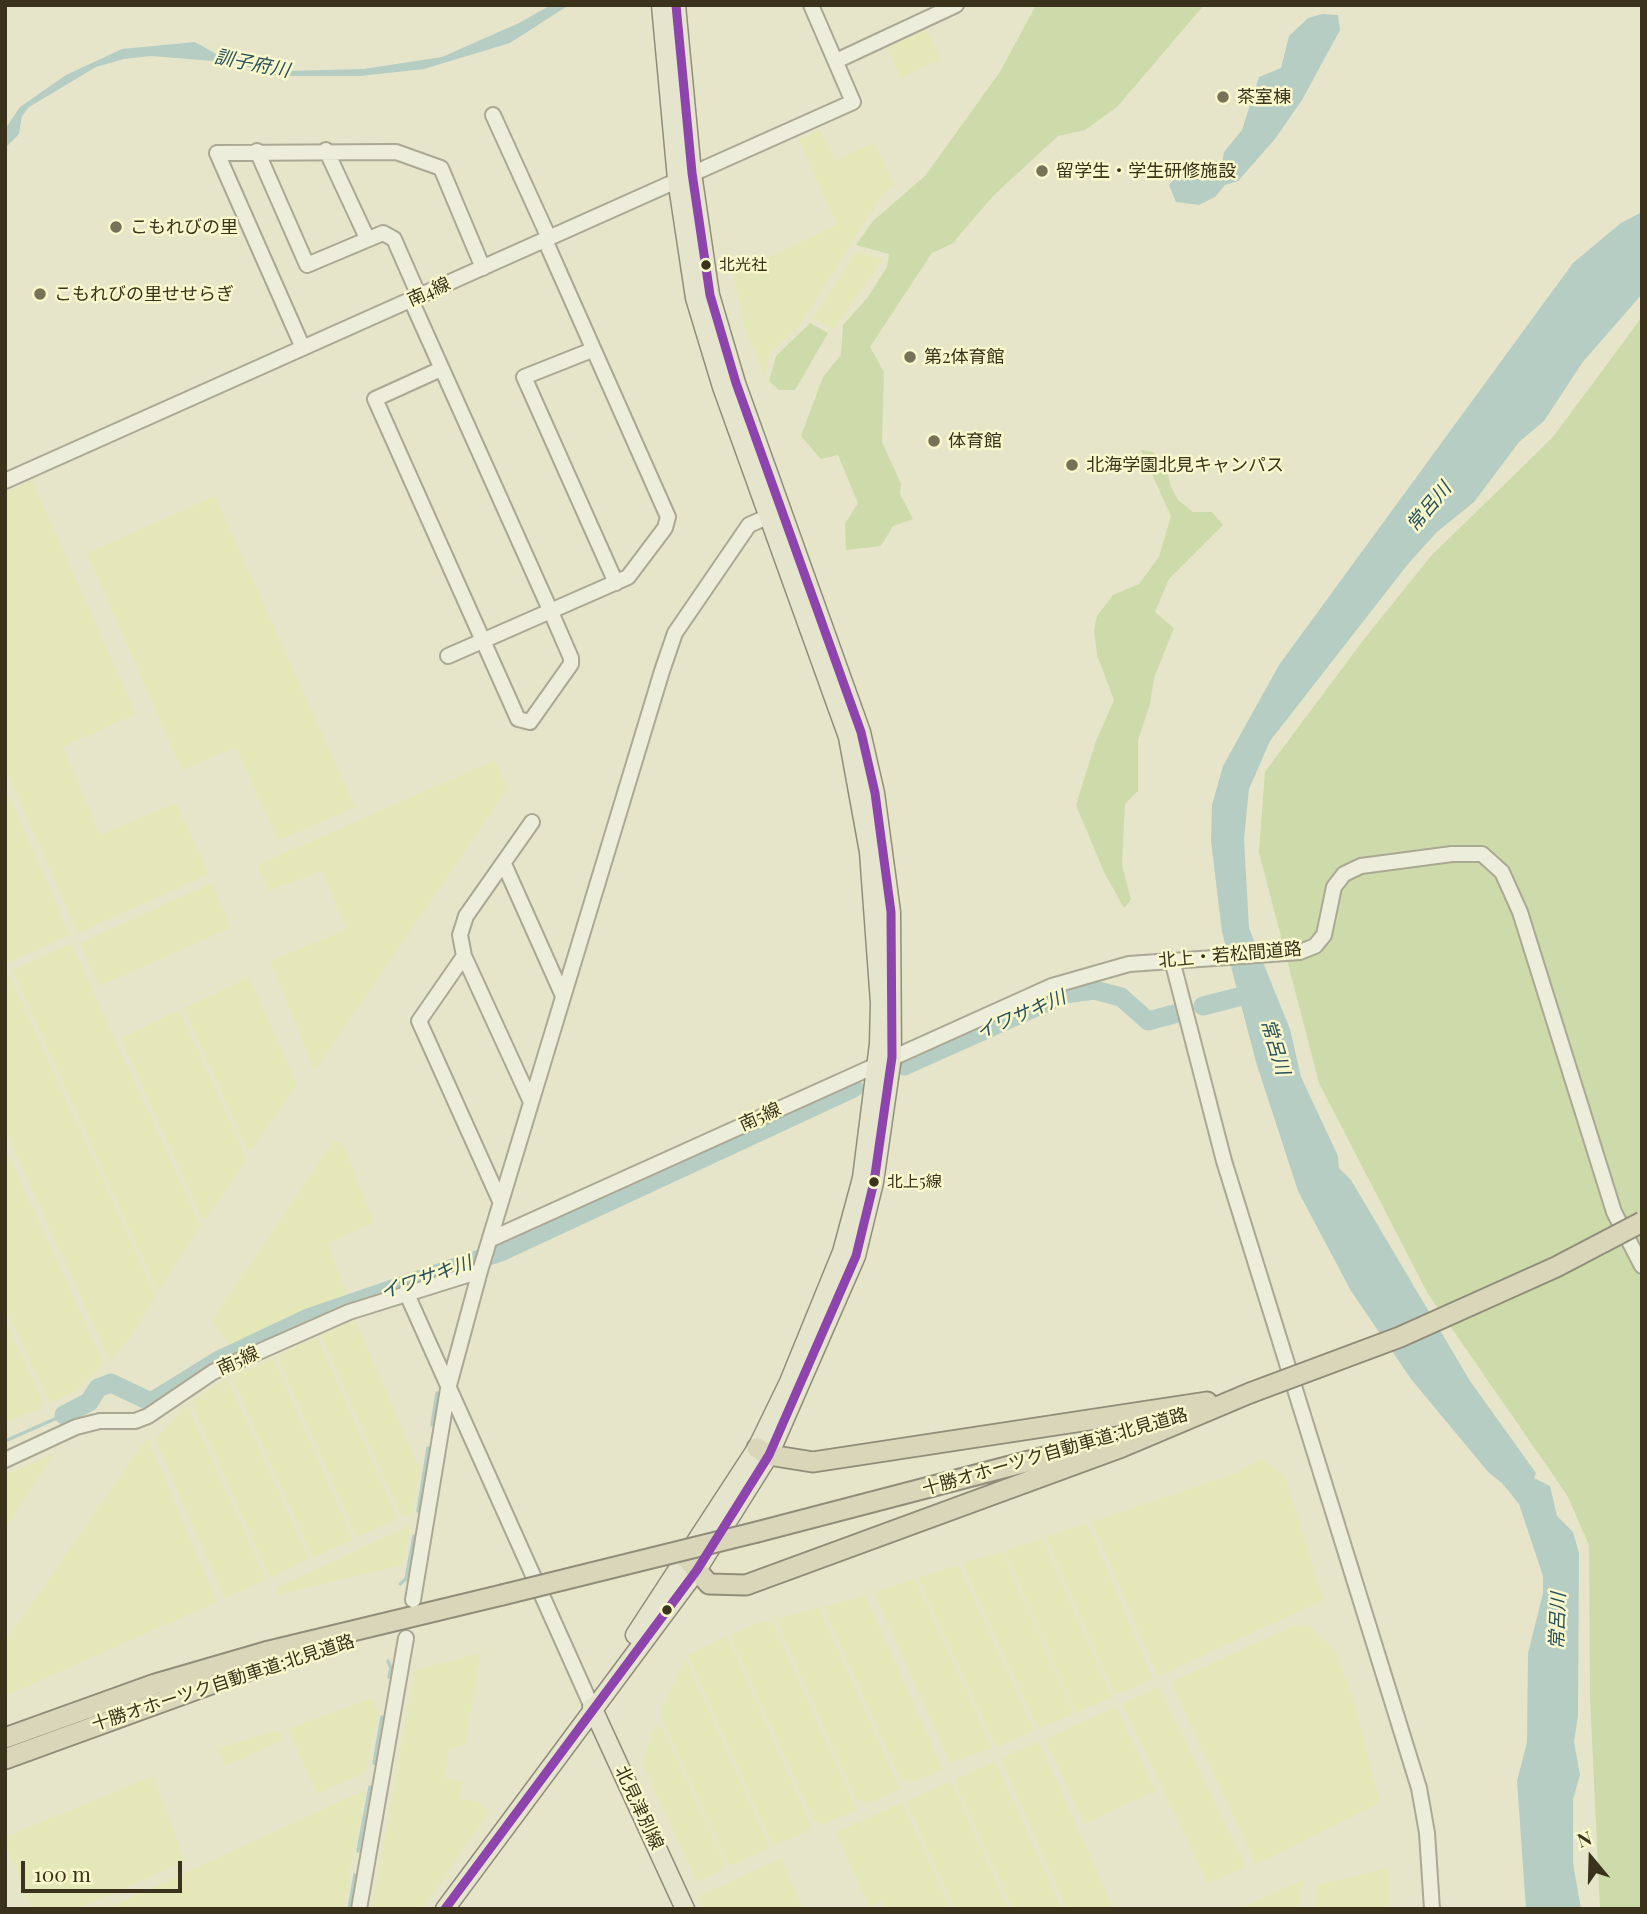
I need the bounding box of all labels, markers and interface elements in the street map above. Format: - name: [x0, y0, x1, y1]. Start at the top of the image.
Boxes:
- water label: 訓子府川: [213, 46, 291, 82]
- place label: 茶室棟: [1237, 86, 1291, 108]
- marker: 茶室棟: [1215, 89, 1231, 105]
- place label: 留学生・学生研修施設: [1056, 160, 1236, 182]
- marker: 留学生・学生研修施設: [1034, 163, 1050, 179]
- place label: こもれびの里: [130, 216, 238, 238]
- marker: こもれびの里: [108, 219, 124, 235]
- place label: 北光社: [719, 255, 767, 275]
- marker: 北光社: [699, 258, 713, 272]
- street label: 南4線: [404, 273, 454, 311]
- place label: こもれびの里せせらぎ: [54, 283, 234, 305]
- marker: こもれびの里せせらぎ: [32, 286, 48, 302]
- place label: 第2体育館: [924, 346, 1005, 368]
- marker: 第2体育館: [902, 349, 918, 365]
- place label: 体育館: [948, 430, 1002, 452]
- marker: 体育館: [926, 433, 942, 449]
- place label: 北海学園北見キャンパス: [1086, 454, 1284, 476]
- marker: 北海学園北見キャンパス: [1064, 457, 1080, 473]
- water label: 常呂川: [1402, 478, 1456, 536]
- street label: 北上・若松間道路: [1157, 938, 1303, 972]
- water label: イワサキ川: [973, 986, 1069, 1044]
- water label: 常呂川: [1256, 1016, 1294, 1078]
- street label: 南5線: [736, 1098, 784, 1136]
- place label: 北上5線: [887, 1172, 942, 1192]
- marker: 北上5線: [867, 1175, 881, 1189]
- water label: イワサキ川: [377, 1252, 475, 1304]
- street label: 南5線: [214, 1342, 262, 1380]
- street label: 十勝オホーツク自動車道;北見道路: [920, 1404, 1190, 1500]
- water label: 常呂川: [1546, 1592, 1570, 1650]
- unlabelled marker: [660, 1603, 674, 1617]
- street label: 十勝オホーツク自動車道;北見道路: [89, 1630, 357, 1736]
- street label: 北見津別線: [610, 1763, 668, 1853]
- north arrow: [1556, 1823, 1626, 1893]
- text: N: [1573, 1824, 1595, 1853]
- scale bar: [24, 1848, 186, 1892]
- text: 100 m: [34, 1859, 91, 1887]

